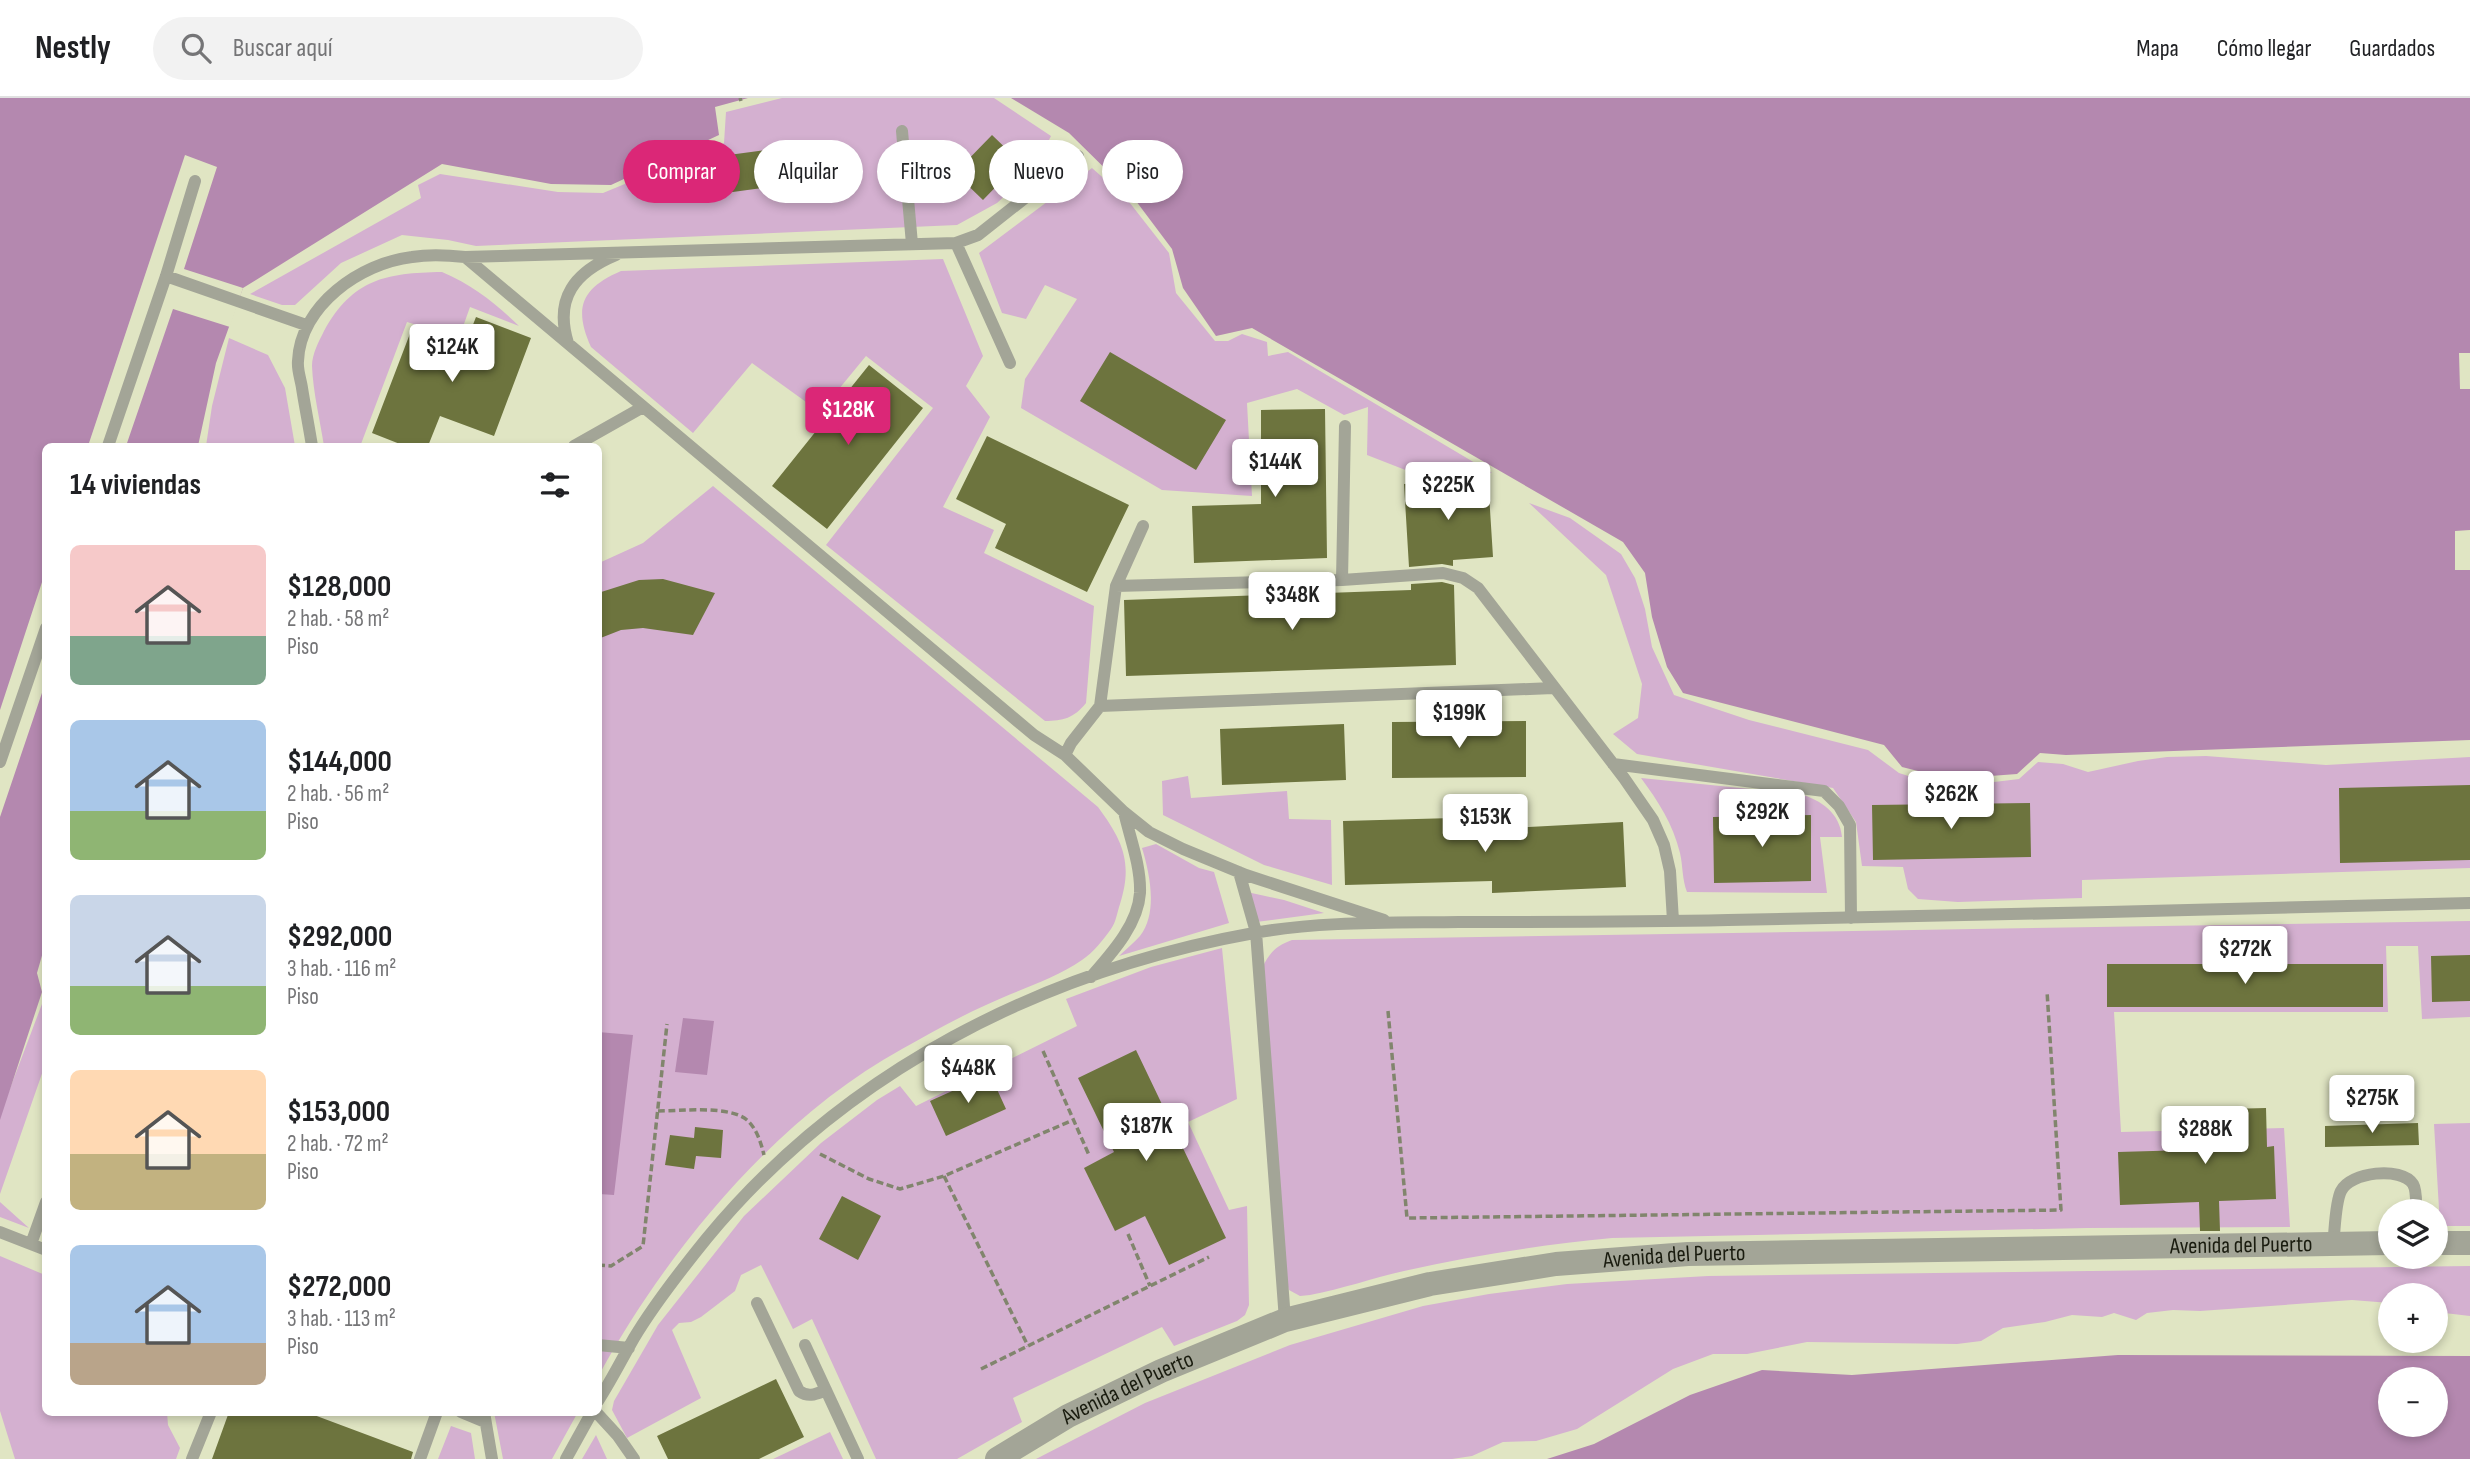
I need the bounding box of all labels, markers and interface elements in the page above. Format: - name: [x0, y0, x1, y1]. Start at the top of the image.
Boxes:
- search box: [153, 17, 643, 80]
- text: Nestly: [35, 28, 111, 68]
- icon: search: [177, 29, 215, 67]
- text: Buscar aquí: [233, 33, 333, 64]
- text: Mapa: [2136, 34, 2179, 63]
- text: Cómo llegar: [2217, 34, 2311, 63]
- text: Guardados: [2349, 34, 2435, 63]
- chip: Comprar: [623, 140, 740, 203]
- chip: Alquilar: [754, 140, 863, 203]
- chip: Filtros: [877, 140, 975, 203]
- chip: Nuevo: [989, 140, 1088, 203]
- chip: Piso: [1102, 140, 1183, 203]
- pin: $124K: [403, 324, 501, 384]
- text: $124K: [425, 333, 479, 361]
- pin: $128K: [799, 388, 897, 447]
- text: $128K: [821, 396, 875, 424]
- pin: $144K: [1226, 440, 1324, 499]
- text: $144K: [1248, 448, 1302, 476]
- pin: $225K: [1399, 462, 1497, 522]
- icon: filters: [536, 466, 574, 504]
- text: 14 viviendas: [70, 467, 201, 503]
- text: $225K: [1421, 471, 1475, 499]
- text: $128,000: [287, 569, 391, 605]
- icon: home: [126, 573, 210, 657]
- pin: $348K: [1243, 573, 1341, 632]
- text: $348K: [1264, 581, 1320, 609]
- text: 2 hab. · 58 m²: [287, 605, 389, 633]
- text: Piso: [287, 633, 319, 661]
- pin: $199K: [1410, 690, 1508, 750]
- text: $199K: [1432, 699, 1486, 727]
- text: $144,000: [287, 744, 392, 780]
- icon: home: [126, 748, 210, 832]
- pin: $262K: [1902, 772, 2000, 831]
- text: 2 hab. · 56 m²: [287, 780, 389, 808]
- text: $262K: [1924, 780, 1978, 808]
- pin: $292K: [1713, 790, 1811, 849]
- pin: $153K: [1436, 794, 1534, 854]
- text: $292K: [1735, 798, 1789, 826]
- text: $153K: [1459, 803, 1511, 831]
- text: Piso: [287, 808, 319, 836]
- text: $292,000: [287, 919, 392, 955]
- icon: home: [126, 923, 210, 1007]
- pin: $272K: [2196, 926, 2294, 986]
- text: $272K: [2218, 935, 2272, 963]
- text: 3 hab. · 116 m²: [287, 955, 396, 983]
- text: Piso: [287, 983, 319, 1011]
- pin: $448K: [919, 1046, 1017, 1105]
- text: $448K: [940, 1054, 996, 1082]
- pin: $275K: [2323, 1076, 2421, 1135]
- text: $275K: [2345, 1084, 2399, 1112]
- text: $153,000: [287, 1094, 390, 1130]
- icon: home: [126, 1098, 210, 1182]
- pin: $187K: [1097, 1104, 1195, 1163]
- pin: $288K: [2156, 1107, 2254, 1166]
- text: $187K: [1119, 1112, 1173, 1140]
- text: $288K: [2178, 1115, 2232, 1143]
- text: 2 hab. · 72 m²: [287, 1130, 389, 1158]
- text: Piso: [287, 1158, 319, 1186]
- map controls: [2378, 1199, 2448, 1437]
- button: layers: [2378, 1199, 2448, 1269]
- street label: Avenida del Puerto: [2169, 1230, 2313, 1260]
- street label: Avenida del Puerto: [1601, 1239, 1746, 1274]
- text: $272,000: [287, 1269, 391, 1305]
- icon: home: [126, 1273, 210, 1357]
- button: +: [2378, 1283, 2448, 1353]
- text: 3 hab. · 113 m²: [287, 1305, 396, 1333]
- text: Piso: [287, 1333, 319, 1361]
- street label: Avenida del Puerto: [1055, 1345, 1198, 1431]
- button: −: [2378, 1367, 2448, 1437]

